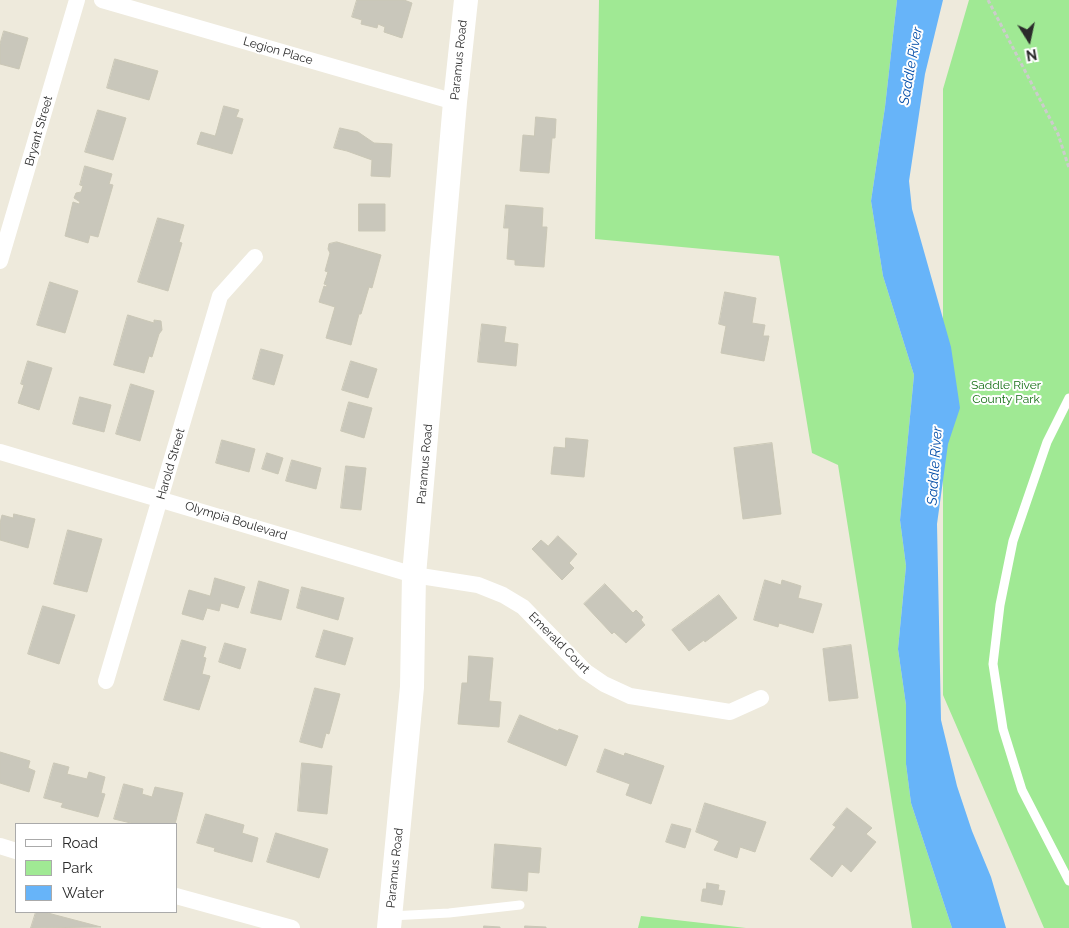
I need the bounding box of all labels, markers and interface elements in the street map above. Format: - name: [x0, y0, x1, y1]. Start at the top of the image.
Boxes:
- north arrow: [1004, 15, 1054, 65]
- street label: Paramus Road: [448, 19, 470, 101]
- water label: Saddle River: [896, 26, 926, 106]
- street label: Legion Place: [241, 34, 315, 68]
- text: N: [1025, 46, 1038, 64]
- street label: Bryant Street: [22, 94, 56, 168]
- park label: Saddle River County Park: [971, 378, 1041, 406]
- street label: Paramus Road: [414, 423, 436, 505]
- water label: Saddle River: [924, 426, 946, 506]
- street label: Harold Street: [154, 427, 188, 501]
- street label: Olympia Boulevard: [183, 499, 289, 543]
- street label: Emerald Court: [525, 609, 593, 677]
- legend: [15, 823, 178, 913]
- street label: Paramus Road: [384, 827, 406, 909]
- text: Road: [62, 834, 98, 852]
- text: Park: [62, 859, 93, 877]
- text: Water: [62, 884, 104, 902]

